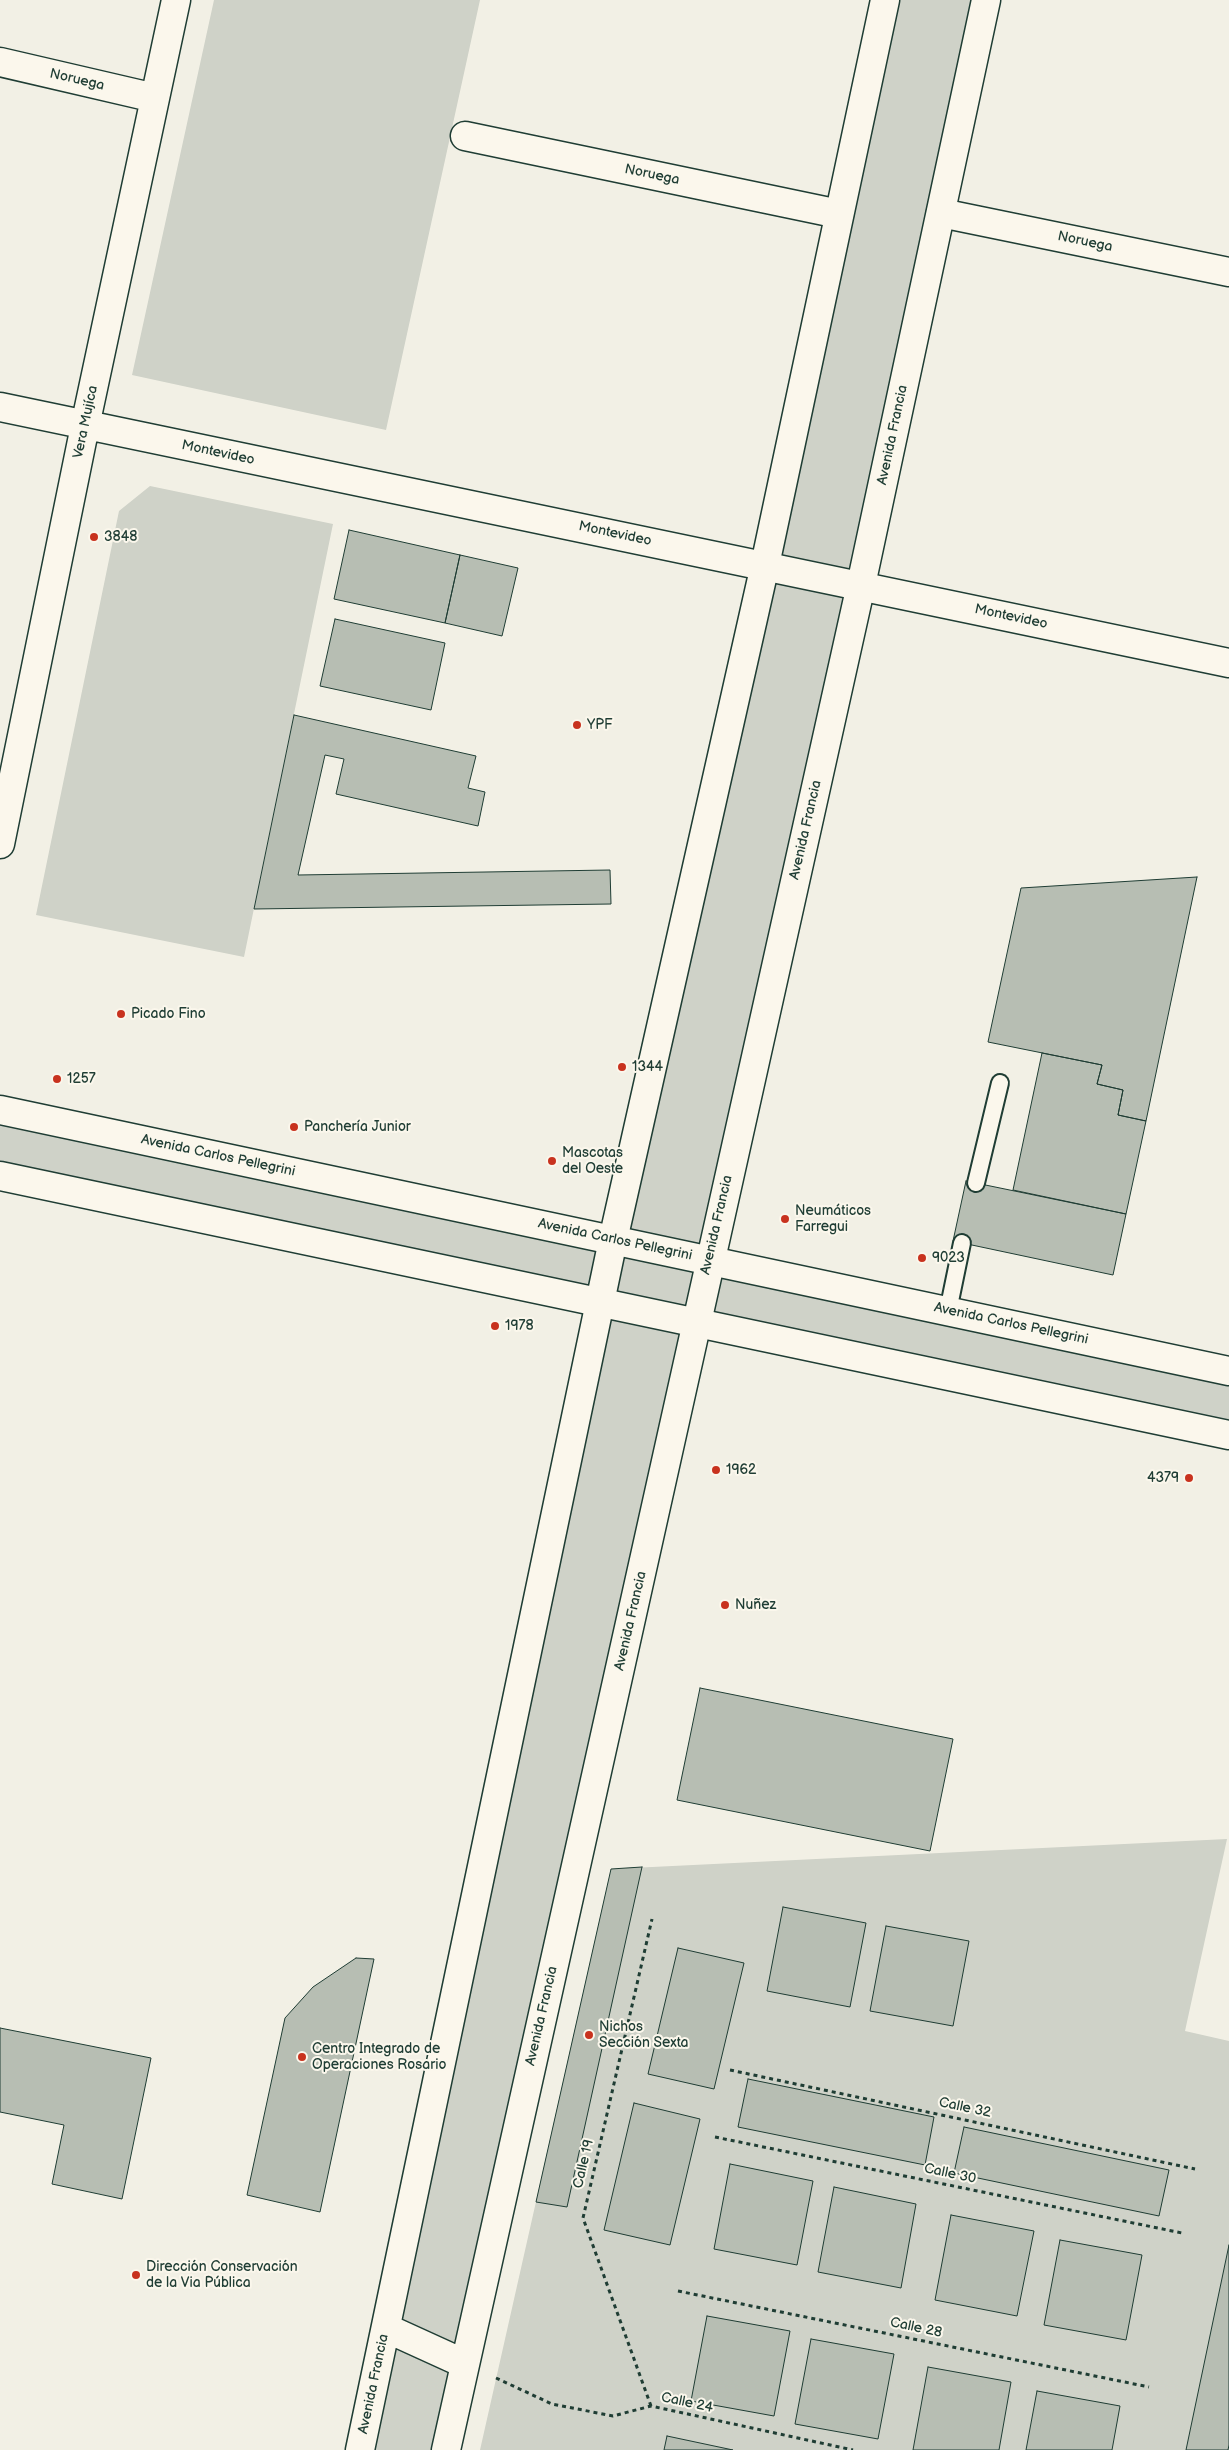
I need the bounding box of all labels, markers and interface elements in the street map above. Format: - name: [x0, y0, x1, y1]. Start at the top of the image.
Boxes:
- street label: Noruega: [48, 66, 106, 94]
- street label: Noruega: [623, 161, 681, 189]
- street label: Noruega: [1056, 228, 1114, 256]
- street label: Vera Mujíca: [70, 384, 102, 460]
- street label: Avenida Francia: [874, 384, 912, 486]
- street label: Montevideo: [180, 437, 256, 469]
- street label: Montevideo: [577, 518, 653, 550]
- place label: 3848: [104, 529, 137, 545]
- marker: 3848: [88, 531, 100, 543]
- street label: Montevideo: [973, 601, 1049, 633]
- place label: YPF: [587, 717, 612, 733]
- marker: YPF: [571, 719, 583, 731]
- street label: Avenida Francia: [786, 779, 826, 881]
- place label: Picado Fino: [131, 1006, 206, 1022]
- marker: Picado Fino: [115, 1008, 127, 1020]
- place label: 1344: [632, 1059, 663, 1075]
- marker: 1344: [616, 1061, 628, 1073]
- place label: 1257: [67, 1071, 96, 1087]
- marker: 1257: [51, 1073, 63, 1085]
- place label: Panchería Junior: [304, 1119, 411, 1135]
- marker: Panchería Junior: [288, 1121, 300, 1133]
- street label: Avenida Carlos Pellegrini: [139, 1131, 297, 1181]
- place label: Mascotas del Oeste: [562, 1145, 623, 1178]
- marker: Mascotas del Oeste: [546, 1155, 558, 1167]
- street label: Avenida Francia: [697, 1174, 737, 1276]
- place label: Neumáticos Farregui: [795, 1203, 871, 1236]
- marker: Neumáticos Farregui: [779, 1213, 791, 1225]
- street label: Avenida Carlos Pellegrini: [536, 1215, 694, 1265]
- place label: 9023: [932, 1250, 965, 1266]
- marker: 9023: [916, 1252, 928, 1264]
- street label: Avenida Carlos Pellegrini: [932, 1299, 1090, 1349]
- place label: 1978: [505, 1318, 534, 1334]
- marker: 1978: [489, 1320, 501, 1332]
- place label: 1962: [726, 1462, 756, 1478]
- marker: 1962: [710, 1464, 722, 1476]
- place label: 4379: [1147, 1470, 1179, 1486]
- marker: 4379: [1183, 1472, 1195, 1484]
- street label: Avenida Francia: [611, 1570, 651, 1672]
- place label: Nuñez: [735, 1597, 776, 1613]
- marker: Nuñez: [719, 1599, 731, 1611]
- street label: Avenida Francia: [522, 1965, 562, 2067]
- place label: Nichos Sección Sexta: [599, 2019, 689, 2052]
- marker: Nichos Sección Sexta: [583, 2029, 595, 2041]
- place label: Centro Integrado de Operaciones Rosario: [312, 2041, 446, 2074]
- marker: Centro Integrado de Operaciones Rosario: [296, 2051, 308, 2063]
- street label: Calle 32: [937, 2094, 993, 2122]
- street label: Calle 19: [570, 2138, 598, 2190]
- street label: Calle 30: [922, 2160, 978, 2188]
- place label: Dirección Conservación de la Via Pública: [146, 2259, 298, 2292]
- marker: Dirección Conservación de la Via Pública: [130, 2269, 142, 2281]
- street label: Calle 28: [889, 2314, 943, 2342]
- street label: Avenida Francia: [355, 2333, 393, 2435]
- street label: Calle 24: [659, 2389, 715, 2417]

